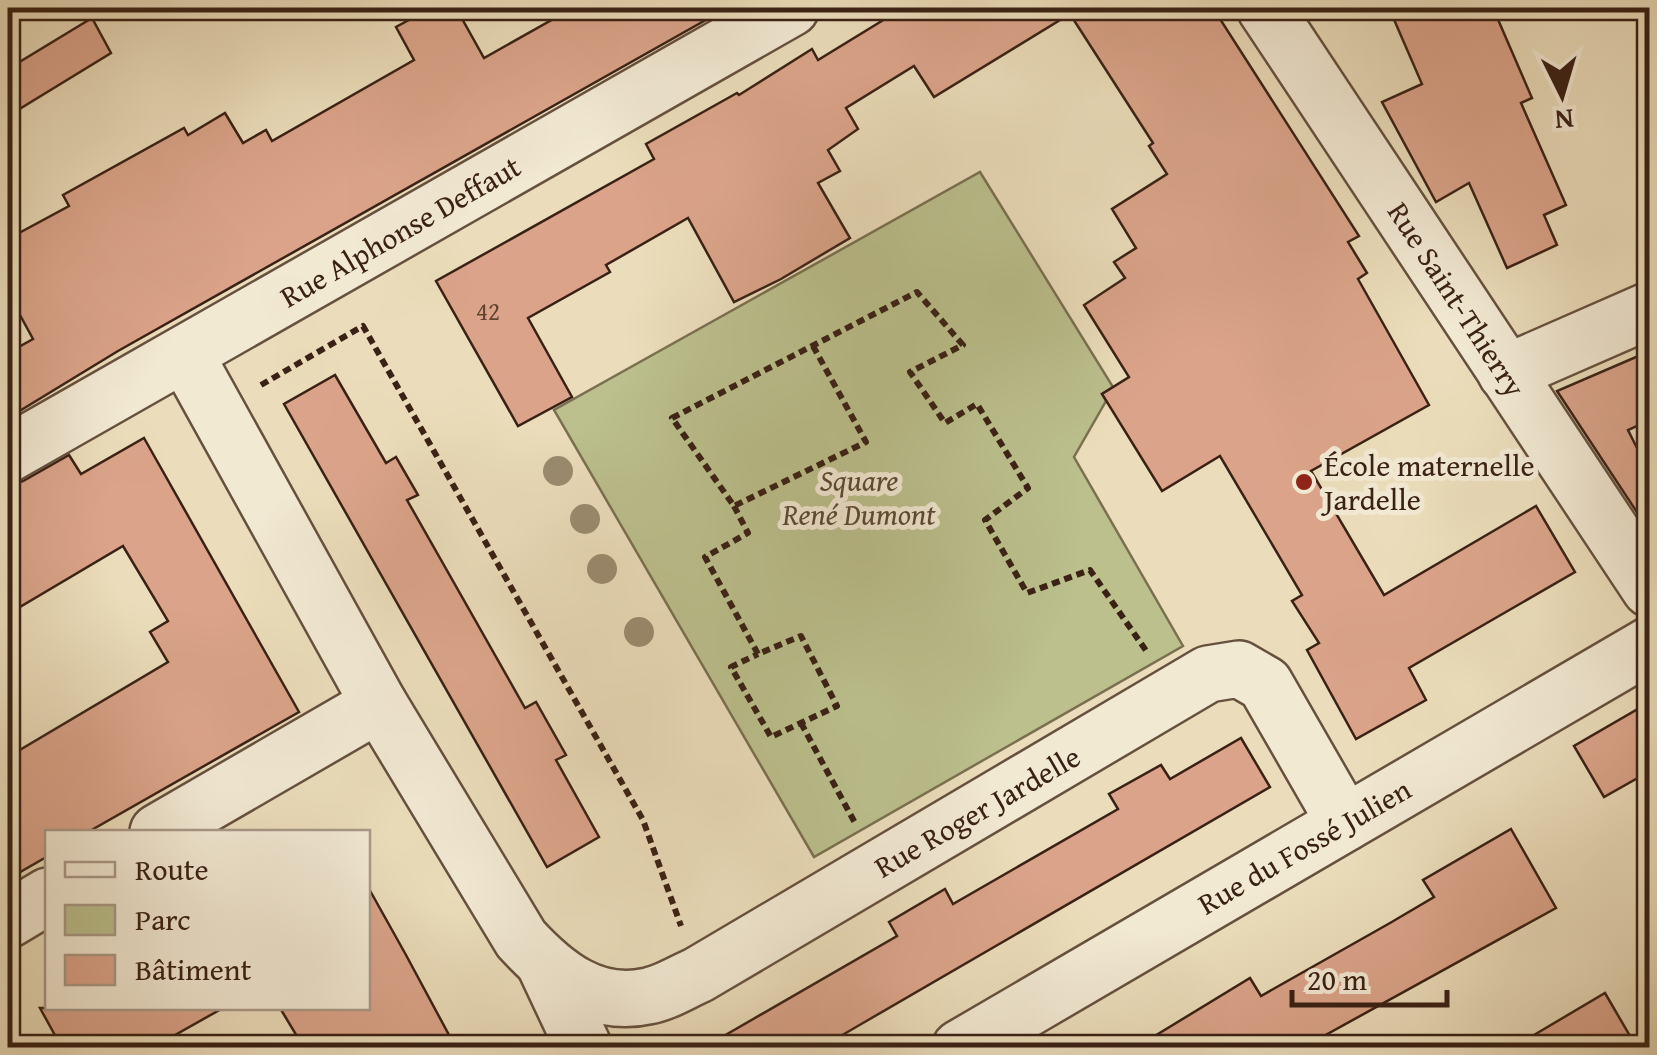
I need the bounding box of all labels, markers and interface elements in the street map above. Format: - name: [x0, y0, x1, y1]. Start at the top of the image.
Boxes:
- north arrow: [1512, 45, 1612, 145]
- text: N: [1553, 99, 1575, 142]
- street label: Rue Alphonse Deffaut: [272, 144, 529, 318]
- street label: Rue Saint-Thierry: [1377, 193, 1537, 405]
- house number: 42: [476, 293, 500, 329]
- place label: École maternelle Jardelle: [1320, 443, 1534, 521]
- park label: Square René Dumont: [781, 458, 936, 536]
- marker: École maternelle Jardelle: [1293, 471, 1315, 493]
- street label: Rue Roger Jardelle: [866, 734, 1088, 888]
- street label: Rue du Fossé Julien: [1189, 767, 1419, 925]
- legend: [45, 830, 370, 1010]
- text: Route: [135, 847, 208, 891]
- text: Parc: [135, 897, 191, 941]
- scale bar: [1292, 945, 1447, 1007]
- text: Bâtiment: [135, 947, 252, 991]
- text: 20 m: [1307, 957, 1367, 1001]

